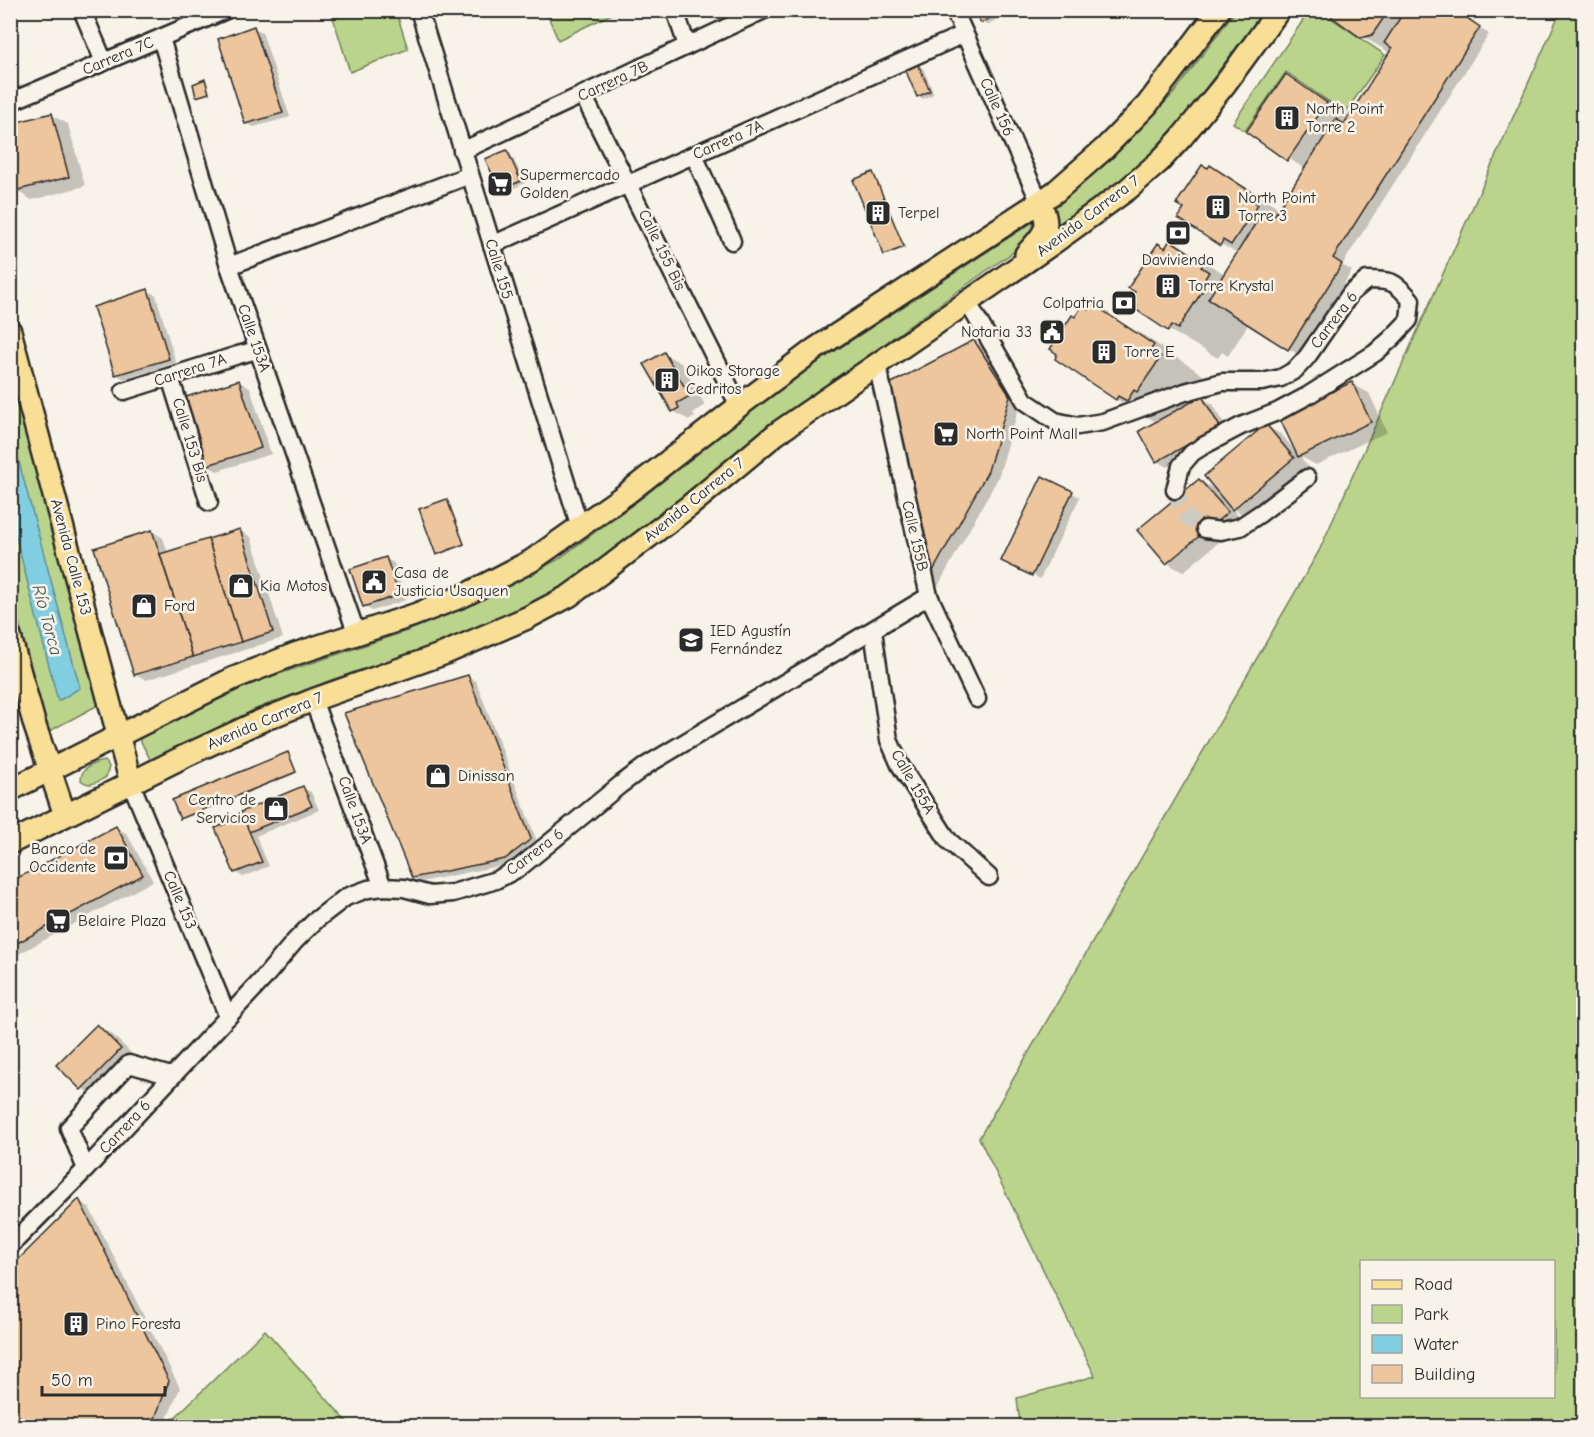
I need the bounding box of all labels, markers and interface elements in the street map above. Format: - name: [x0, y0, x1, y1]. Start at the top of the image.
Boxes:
- street label: Carrera 7C: [80, 33, 156, 79]
- street label: Carrera 7B: [575, 57, 651, 105]
- street label: Calle 156: [976, 75, 1018, 139]
- place label: North Point Torre 2: [1306, 100, 1384, 136]
- building icon: North Point Torre 2: [1272, 103, 1302, 133]
- street label: Carrera 7A: [690, 117, 766, 163]
- place label: Supermercado Golden: [520, 166, 620, 202]
- supermarket icon: Supermercado Golden: [485, 169, 515, 199]
- street label: Avenida Carrera 7: [1033, 171, 1143, 260]
- place label: North Point Torre 3: [1238, 189, 1316, 225]
- building icon: North Point Torre 3: [1203, 192, 1233, 222]
- building icon: Terpel: [863, 198, 893, 228]
- place label: Terpel: [898, 204, 939, 222]
- street label: Calle 155 Bis: [635, 207, 689, 294]
- bank icon: Davivienda: [1163, 218, 1193, 248]
- street label: Calle 155: [481, 237, 517, 301]
- place label: Davivienda: [1142, 251, 1214, 269]
- building icon: Torre Krystal: [1153, 271, 1183, 301]
- place label: Torre Krystal: [1188, 277, 1274, 295]
- bank icon: Colpatria: [1109, 288, 1139, 318]
- street label: Carrera 6: [1307, 288, 1361, 352]
- place label: Colpatria: [1043, 294, 1104, 312]
- street label: Calle 153A: [234, 302, 274, 374]
- public building icon: Notaria 33: [1037, 317, 1067, 347]
- place label: Notaria 33: [961, 323, 1032, 341]
- building icon: Torre E: [1089, 337, 1119, 367]
- place label: Torre E: [1124, 343, 1175, 361]
- street label: Carrera 7A: [152, 350, 228, 390]
- place label: Oikos Storage Cedritos: [686, 362, 780, 398]
- building icon: Oikos Storage Cedritos: [652, 365, 682, 395]
- street label: Calle 153 Bis: [169, 396, 211, 485]
- supermarket icon: North Point Mall: [931, 419, 961, 449]
- place label: North Point Mall: [966, 425, 1078, 443]
- street label: Avenida Carrera 7: [640, 454, 748, 546]
- street label: Avenida Calle 153: [47, 497, 95, 617]
- street label: Calle 155B: [898, 499, 932, 573]
- place label: Casa de Justicia Usaquen: [394, 564, 509, 600]
- public building icon: Casa de Justicia Usaquen: [359, 567, 389, 597]
- shop icon: Kia Motos: [226, 571, 256, 601]
- place label: Kia Motos: [260, 577, 327, 595]
- water label: Río Torca: [28, 582, 66, 658]
- shop icon: Ford: [129, 591, 159, 621]
- place label: Ford: [164, 597, 195, 615]
- place label: IED Agustín Fernández: [710, 622, 791, 658]
- school or university icon: IED Agustín Fernández: [676, 625, 706, 655]
- street label: Avenida Carrera 7: [204, 688, 326, 754]
- street label: Calle 155A: [887, 747, 939, 817]
- shop icon: Dinissan: [423, 761, 453, 791]
- place label: Dinissan: [458, 767, 515, 785]
- street label: Calle 153A: [334, 774, 376, 846]
- place label: Centro de Servicios: [188, 791, 256, 827]
- shop icon: Centro de Servicios: [261, 794, 291, 824]
- street label: Carrera 6: [503, 825, 567, 879]
- place label: Banco de Occidente: [29, 840, 96, 876]
- bank icon: Banco de Occidente: [101, 843, 131, 873]
- street label: Calle 153: [160, 868, 200, 932]
- supermarket icon: Belaire Plaza: [43, 906, 73, 936]
- place label: Belaire Plaza: [78, 912, 166, 930]
- street label: Carrera 6: [96, 1096, 154, 1158]
- legend: [1360, 1260, 1555, 1398]
- text: Road: [1414, 1274, 1453, 1295]
- text: Park: [1414, 1304, 1449, 1325]
- building icon: Pino Foresta: [61, 1309, 91, 1339]
- place label: Pino Foresta: [96, 1315, 181, 1333]
- text: Water: [1414, 1334, 1459, 1355]
- scale bar: [42, 1359, 165, 1397]
- text: Building: [1414, 1364, 1476, 1385]
- text: 50 m: [51, 1370, 93, 1391]

